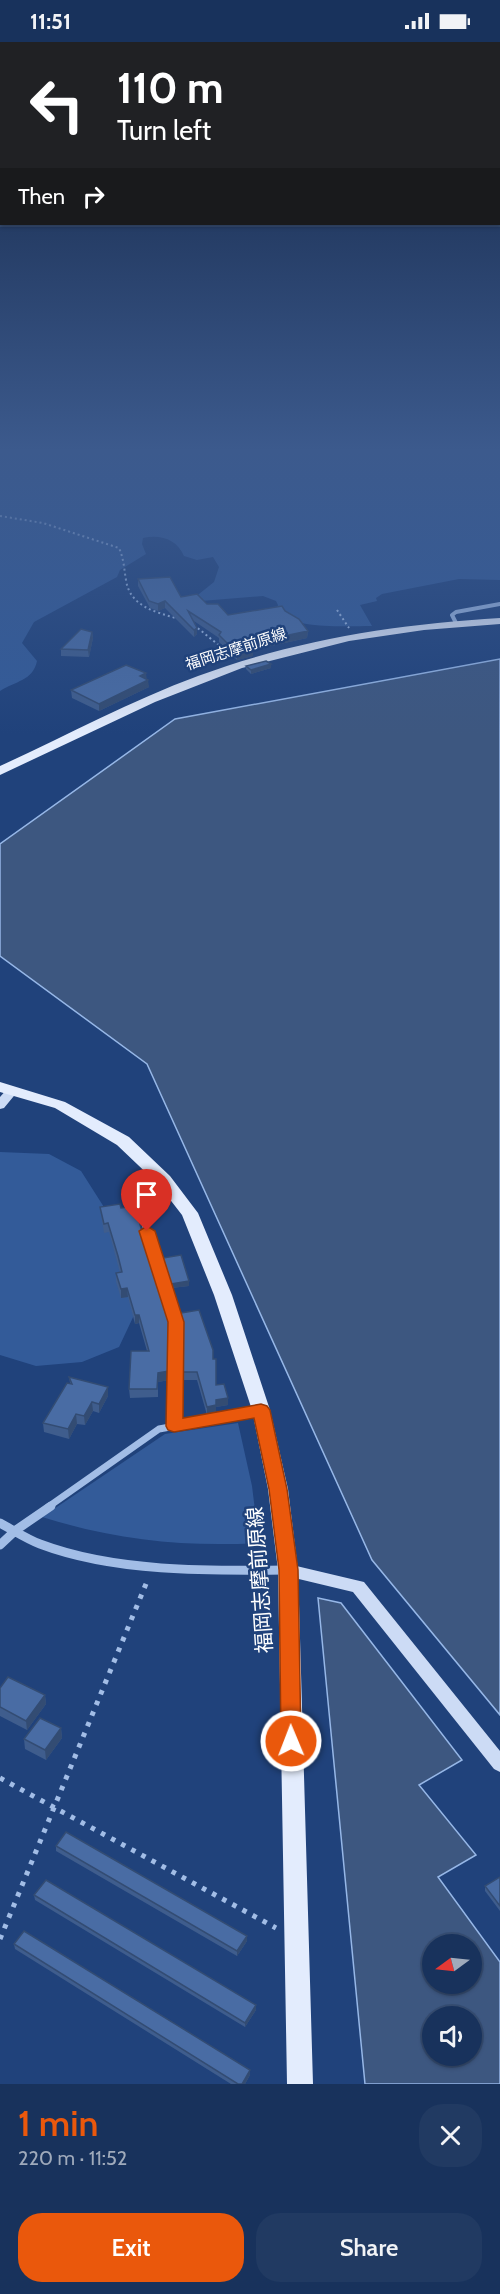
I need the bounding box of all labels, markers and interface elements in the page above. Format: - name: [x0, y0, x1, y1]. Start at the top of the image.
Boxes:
- text: 11:51: [30, 8, 71, 35]
- text: 110 m: [117, 62, 224, 114]
- icon: left: [18, 66, 96, 144]
- text: Turn left: [117, 114, 211, 147]
- icon: right: [77, 180, 110, 213]
- text: Then: [18, 183, 65, 210]
- street label: 福岡志摩前原線: [183, 624, 289, 674]
- pin: [121, 1169, 172, 1231]
- icon: arrive: [130, 1178, 163, 1211]
- street label: 福岡志摩前原線: [242, 1506, 277, 1654]
- position arrow: [259, 1709, 323, 1773]
- north arrow: [422, 1934, 482, 1994]
- map controls: [422, 1934, 482, 2066]
- button: sound: [422, 2006, 482, 2066]
- text: 1 min: [18, 2101, 98, 2145]
- button: close: [419, 2104, 482, 2167]
- text: 220 m · 11:52: [18, 2146, 127, 2170]
- button: Exit: [18, 2213, 244, 2282]
- button: Share: [256, 2213, 482, 2282]

